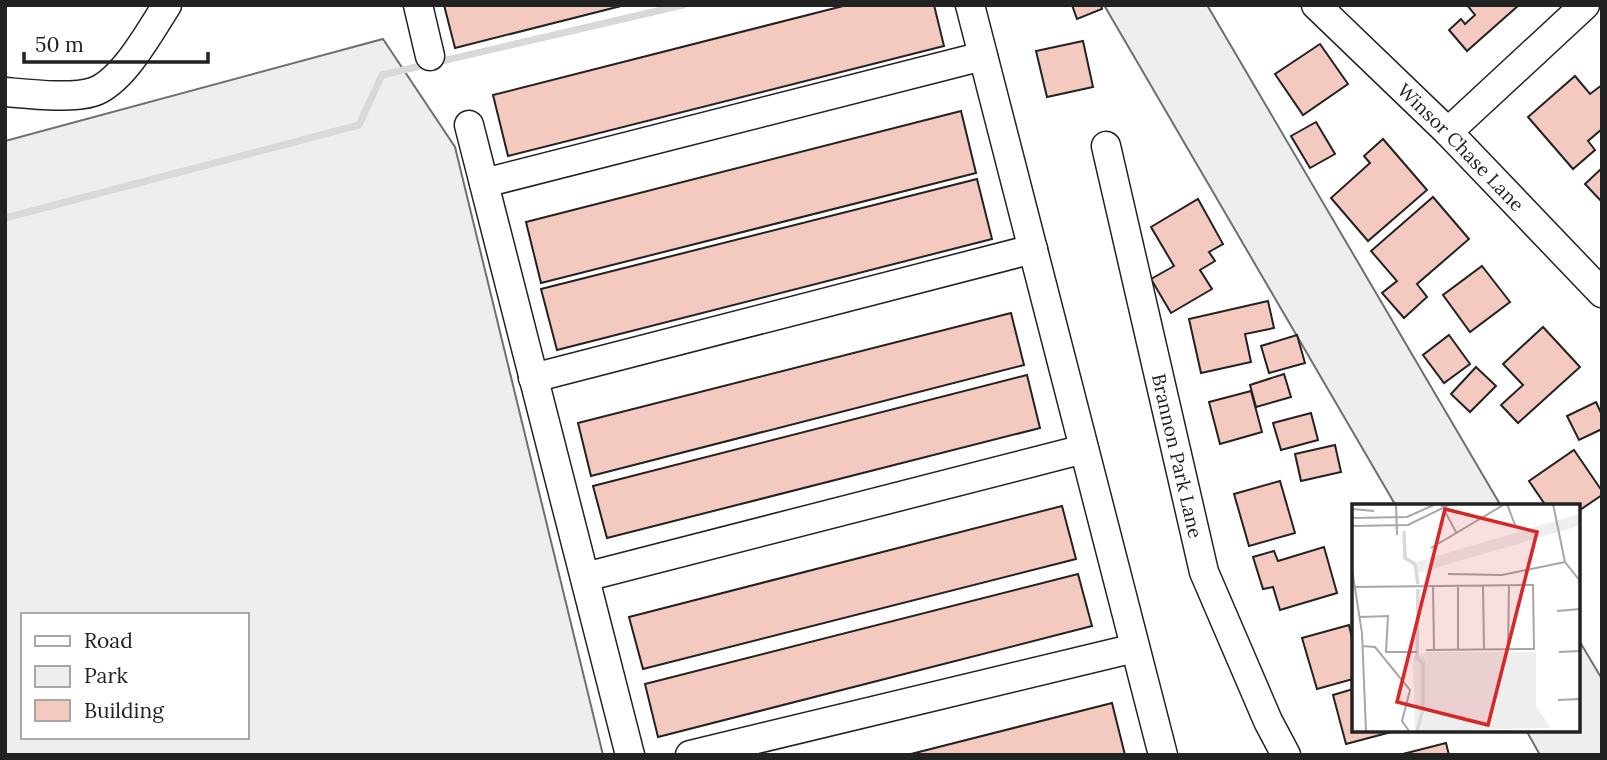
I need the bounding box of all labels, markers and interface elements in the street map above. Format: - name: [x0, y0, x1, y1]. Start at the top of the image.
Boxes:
- scale bar: [24, 21, 208, 65]
- text: 50 m: [35, 31, 84, 58]
- street label: Winsor Chase Lane: [1393, 78, 1529, 216]
- street label: Brannon Park Lane: [1147, 371, 1208, 540]
- inset map: [1352, 504, 1579, 732]
- legend: [21, 613, 248, 739]
- text: Road: [84, 627, 133, 654]
- text: Park: [84, 662, 128, 689]
- text: Building: [84, 697, 164, 724]

